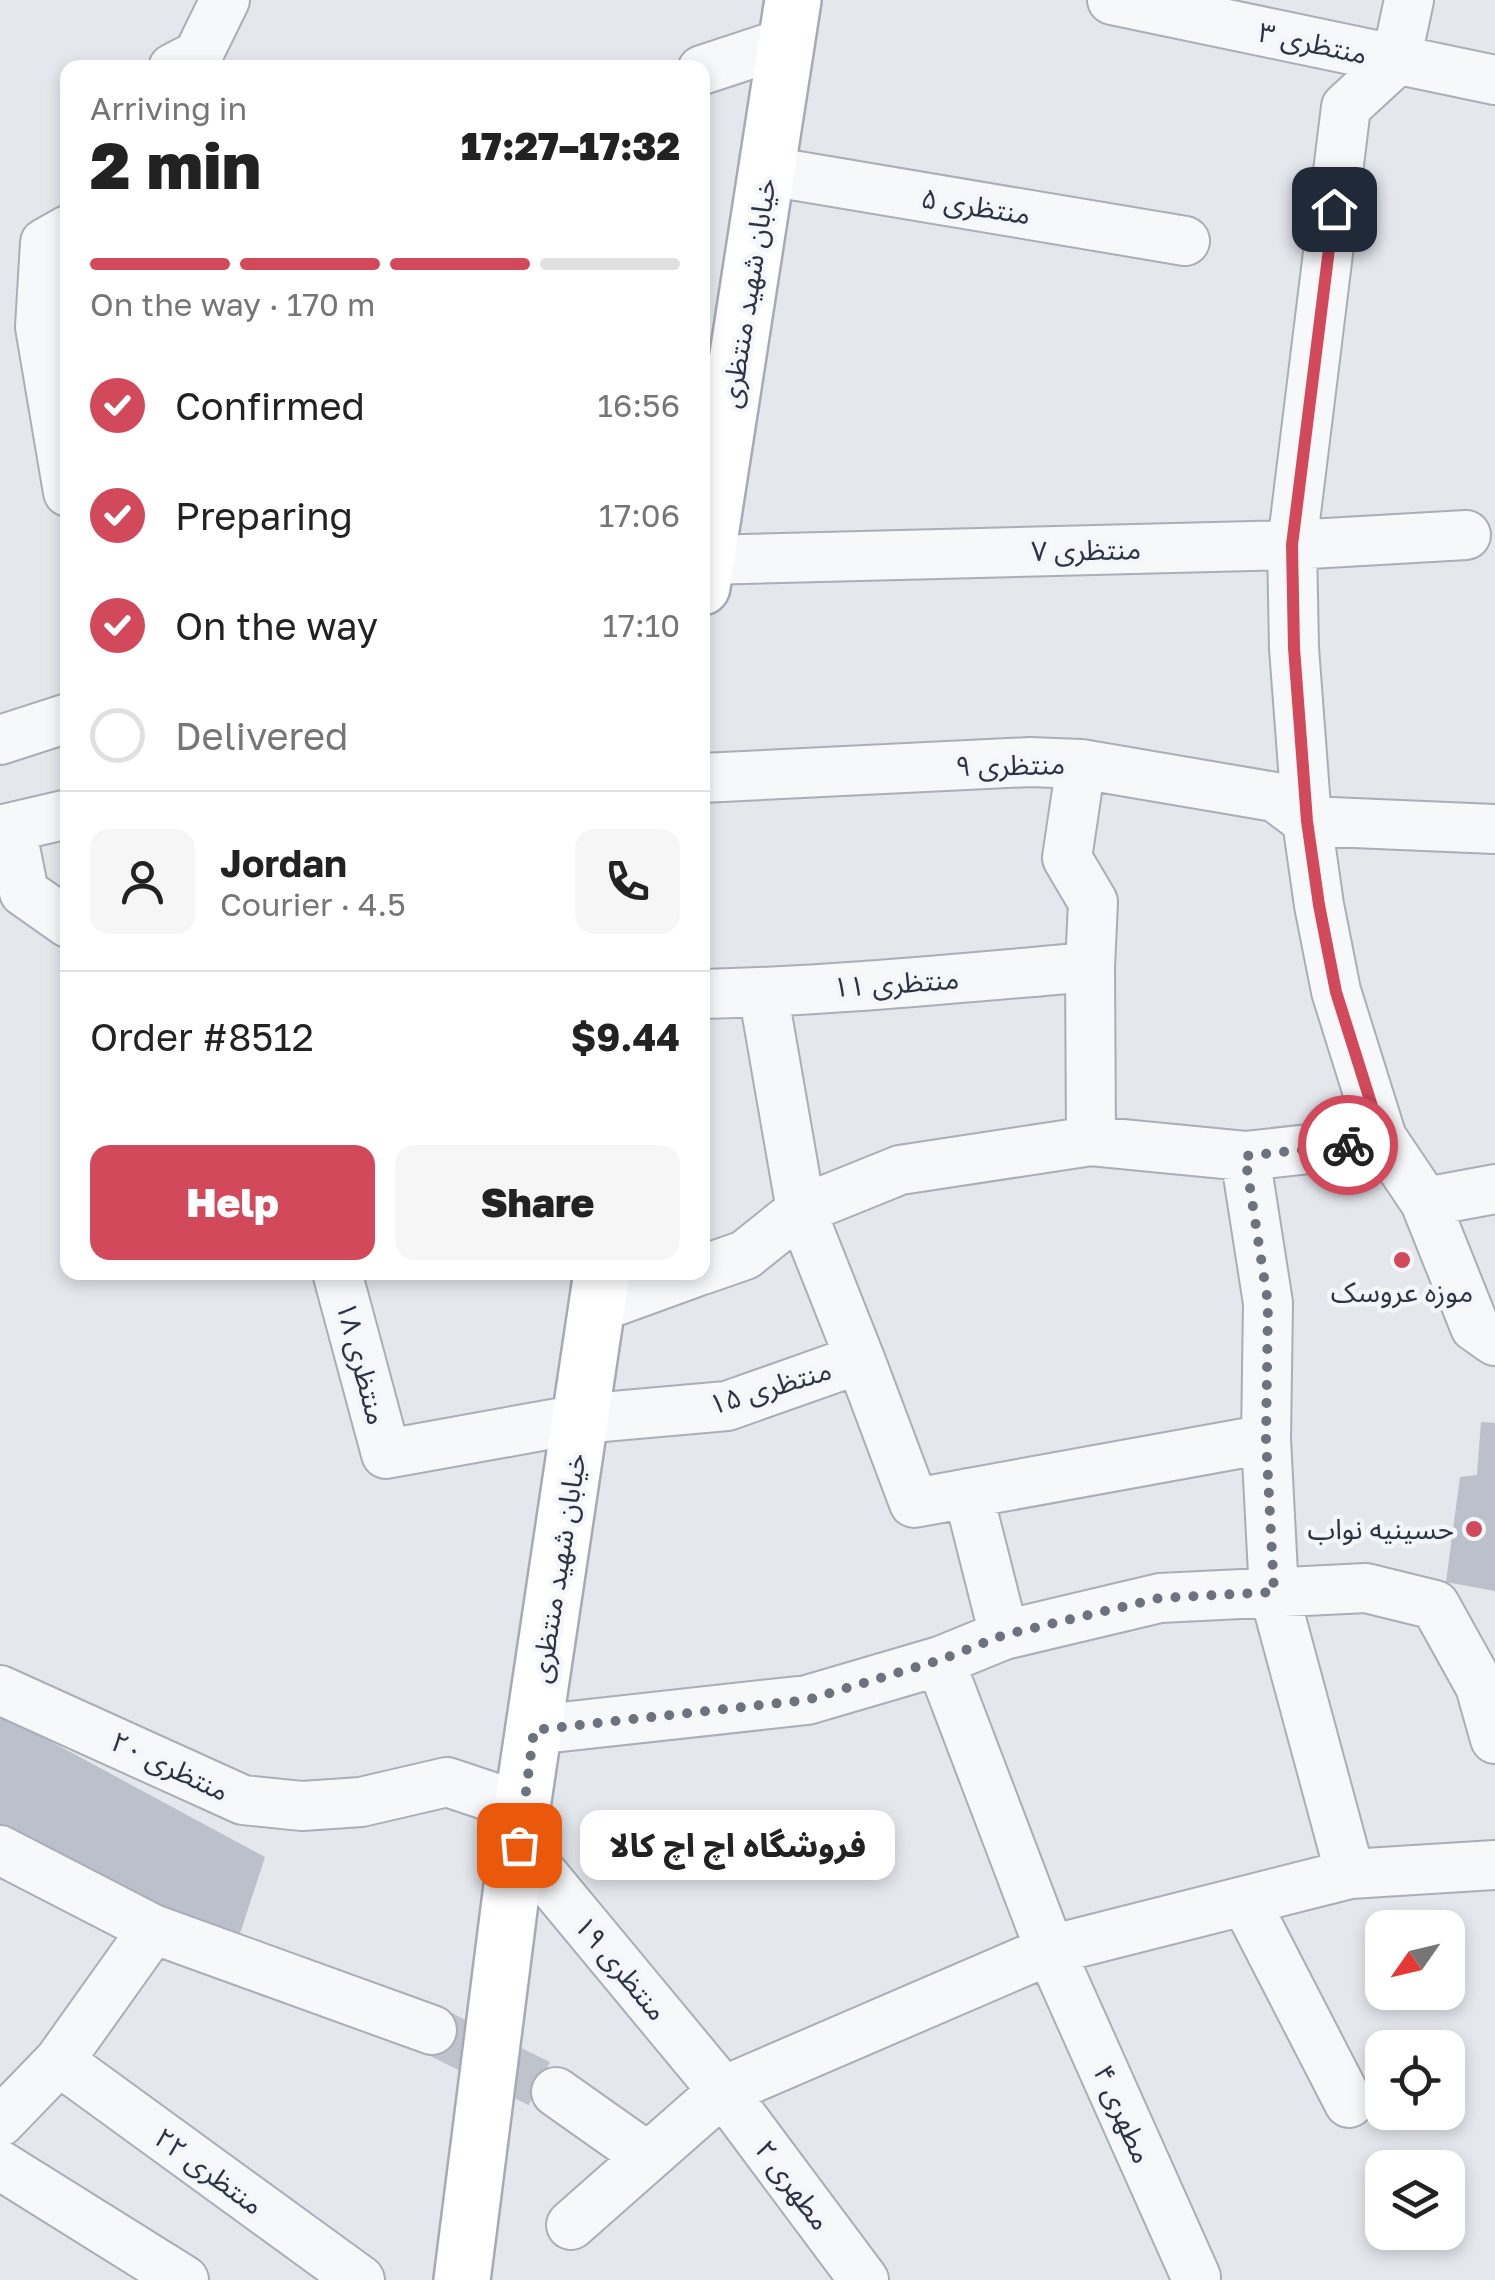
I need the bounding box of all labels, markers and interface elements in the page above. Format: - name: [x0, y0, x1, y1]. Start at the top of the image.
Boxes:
- street label: منتظری ۳: [1256, 15, 1370, 71]
- text: Arriving in: [90, 89, 247, 127]
- text: 17:27–17:32: [461, 123, 680, 168]
- text: 2 min: [90, 125, 261, 203]
- pin: [1292, 167, 1377, 252]
- street label: خیابان شهید منتظری: [713, 176, 783, 410]
- street label: منتظری ۵: [919, 181, 1033, 231]
- icon: home: [1307, 182, 1362, 237]
- text: On the way · 170 m: [90, 285, 375, 323]
- icon: check: [90, 378, 145, 433]
- text: Confirmed: [175, 383, 365, 428]
- text: 16:56: [598, 386, 680, 424]
- icon: check: [90, 488, 145, 543]
- text: Preparing: [175, 493, 353, 538]
- text: 17:06: [599, 496, 680, 534]
- street label: منتظری ۷: [1031, 532, 1141, 568]
- icon: check: [90, 598, 145, 653]
- text: On the way: [175, 603, 378, 648]
- text: 17:10: [603, 606, 680, 644]
- text: Delivered: [175, 713, 348, 758]
- street label: منتظری ۹: [955, 747, 1065, 783]
- button: person: [90, 829, 195, 934]
- button: phone: [575, 829, 680, 934]
- text: Jordan: [220, 840, 347, 885]
- text: Courier · 4.5: [220, 885, 406, 923]
- street label: منتظری ۱۱: [832, 962, 960, 1004]
- text: Order #8512: [90, 1014, 314, 1059]
- text: $9.44: [571, 1014, 680, 1059]
- courier: [1298, 1095, 1398, 1195]
- icon: bike: [1321, 1118, 1376, 1173]
- button: Help: [90, 1145, 375, 1260]
- button: Share: [395, 1145, 680, 1260]
- marker: موزه عروسک: [1391, 1249, 1413, 1271]
- place label: موزه عروسک: [1331, 1275, 1473, 1309]
- street label: منتظری ۱۸: [329, 1298, 395, 1428]
- street label: منتظری ۱۵: [705, 1352, 835, 1422]
- street label: خیابان شهید منتظری: [523, 1451, 593, 1685]
- place label: حسینیه نواب: [1307, 1512, 1454, 1546]
- marker: حسینیه نواب: [1463, 1518, 1485, 1540]
- street label: منتظری ۲۰: [106, 1724, 234, 1808]
- pin: [477, 1803, 562, 1888]
- callout: فروشگاه اچ اچ کالا: [579, 1810, 894, 1880]
- icon: bag: [492, 1818, 547, 1873]
- text: فروشگاه اچ اچ کالا: [609, 1826, 866, 1864]
- street label: منتظری ۱۹: [567, 1909, 675, 2027]
- north arrow: [1365, 1910, 1465, 2010]
- map controls: [1365, 1910, 1465, 2250]
- button: locate: [1365, 2030, 1465, 2130]
- street label: مطهری ۴: [1086, 2059, 1160, 2169]
- street label: منتظری ۲۲: [148, 2120, 270, 2222]
- street label: مطهری ۲: [748, 2133, 838, 2237]
- button: layers: [1365, 2150, 1465, 2250]

